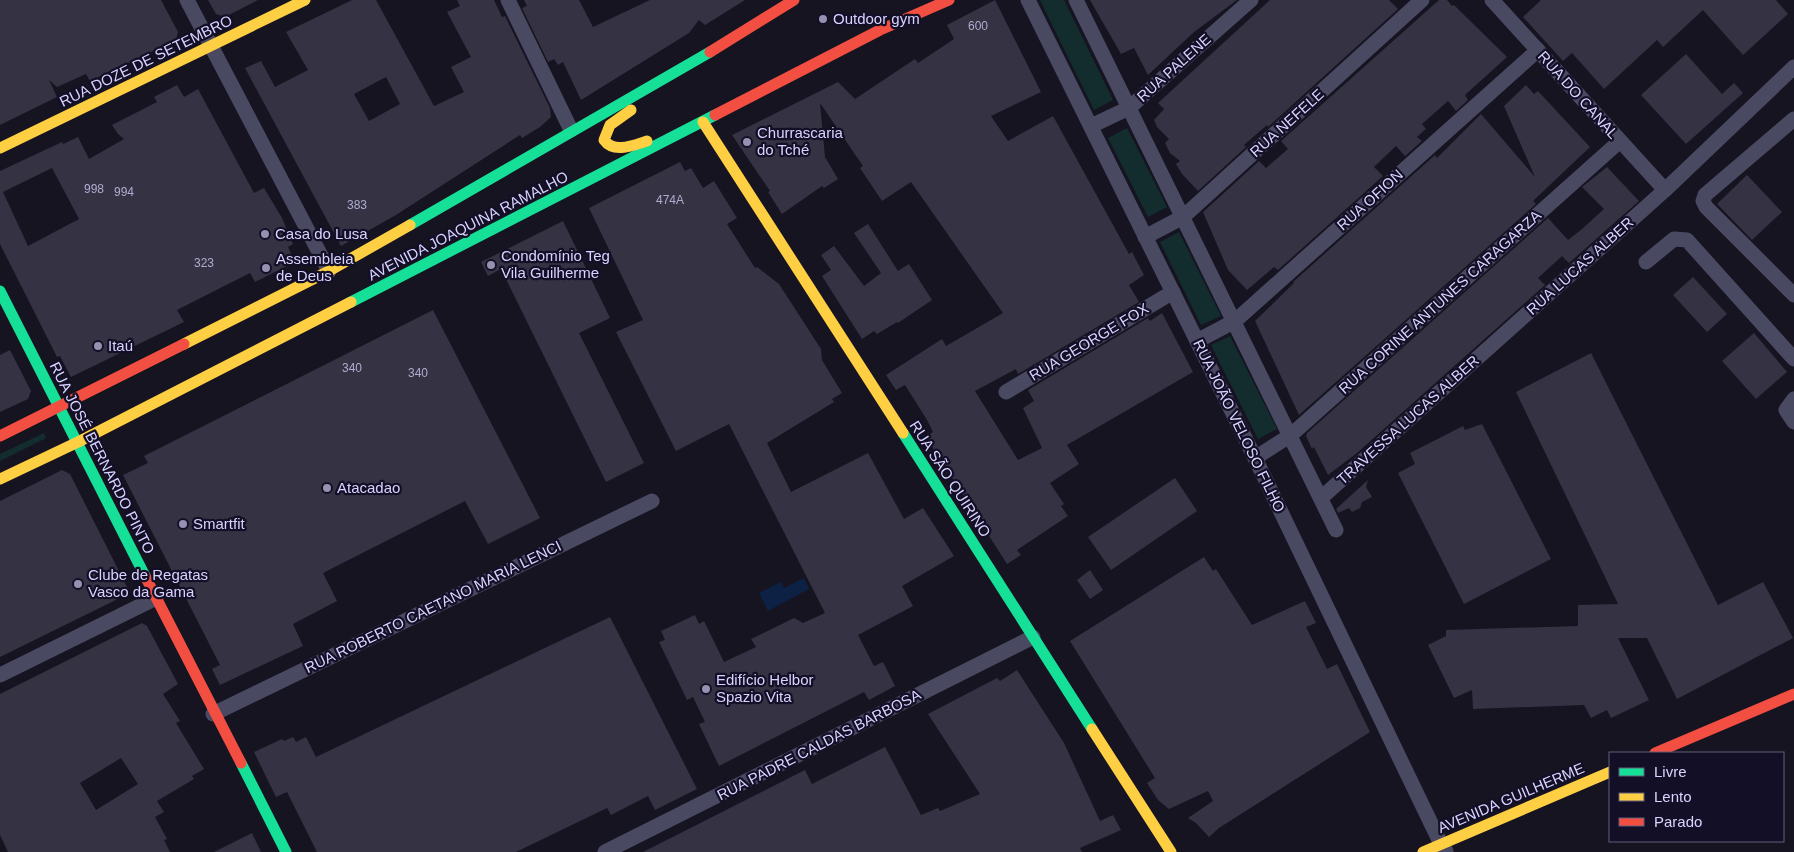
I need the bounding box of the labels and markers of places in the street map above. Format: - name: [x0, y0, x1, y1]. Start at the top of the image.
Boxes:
- place label: Outdoor gym: [833, 10, 920, 27]
- marker: Outdoor gym: [817, 13, 829, 25]
- place label: Churrascaria do Tché: [757, 124, 844, 158]
- marker: Churrascaria do Tché: [741, 136, 753, 148]
- place label: Casa do Lusa: [275, 225, 368, 242]
- marker: Casa do Lusa: [259, 228, 271, 240]
- place label: Condomínio Teg Vila Guilherme: [501, 247, 610, 281]
- place label: Assembleia de Deus: [276, 250, 354, 284]
- marker: Condomínio Teg Vila Guilherme: [485, 259, 497, 271]
- marker: Assembleia de Deus: [260, 262, 272, 274]
- place label: Itaú: [108, 337, 133, 354]
- marker: Itaú: [92, 340, 104, 352]
- place label: Atacadao: [337, 479, 400, 496]
- marker: Atacadao: [321, 482, 333, 494]
- place label: Smartfit: [193, 515, 246, 532]
- marker: Smartfit: [177, 518, 189, 530]
- place label: Clube de Regatas Vasco da Gama: [88, 566, 208, 600]
- marker: Clube de Regatas Vasco da Gama: [72, 578, 84, 590]
- place label: Edifício Helbor Spazio Vita: [716, 671, 814, 705]
- marker: Edifício Helbor Spazio Vita: [700, 683, 712, 695]

